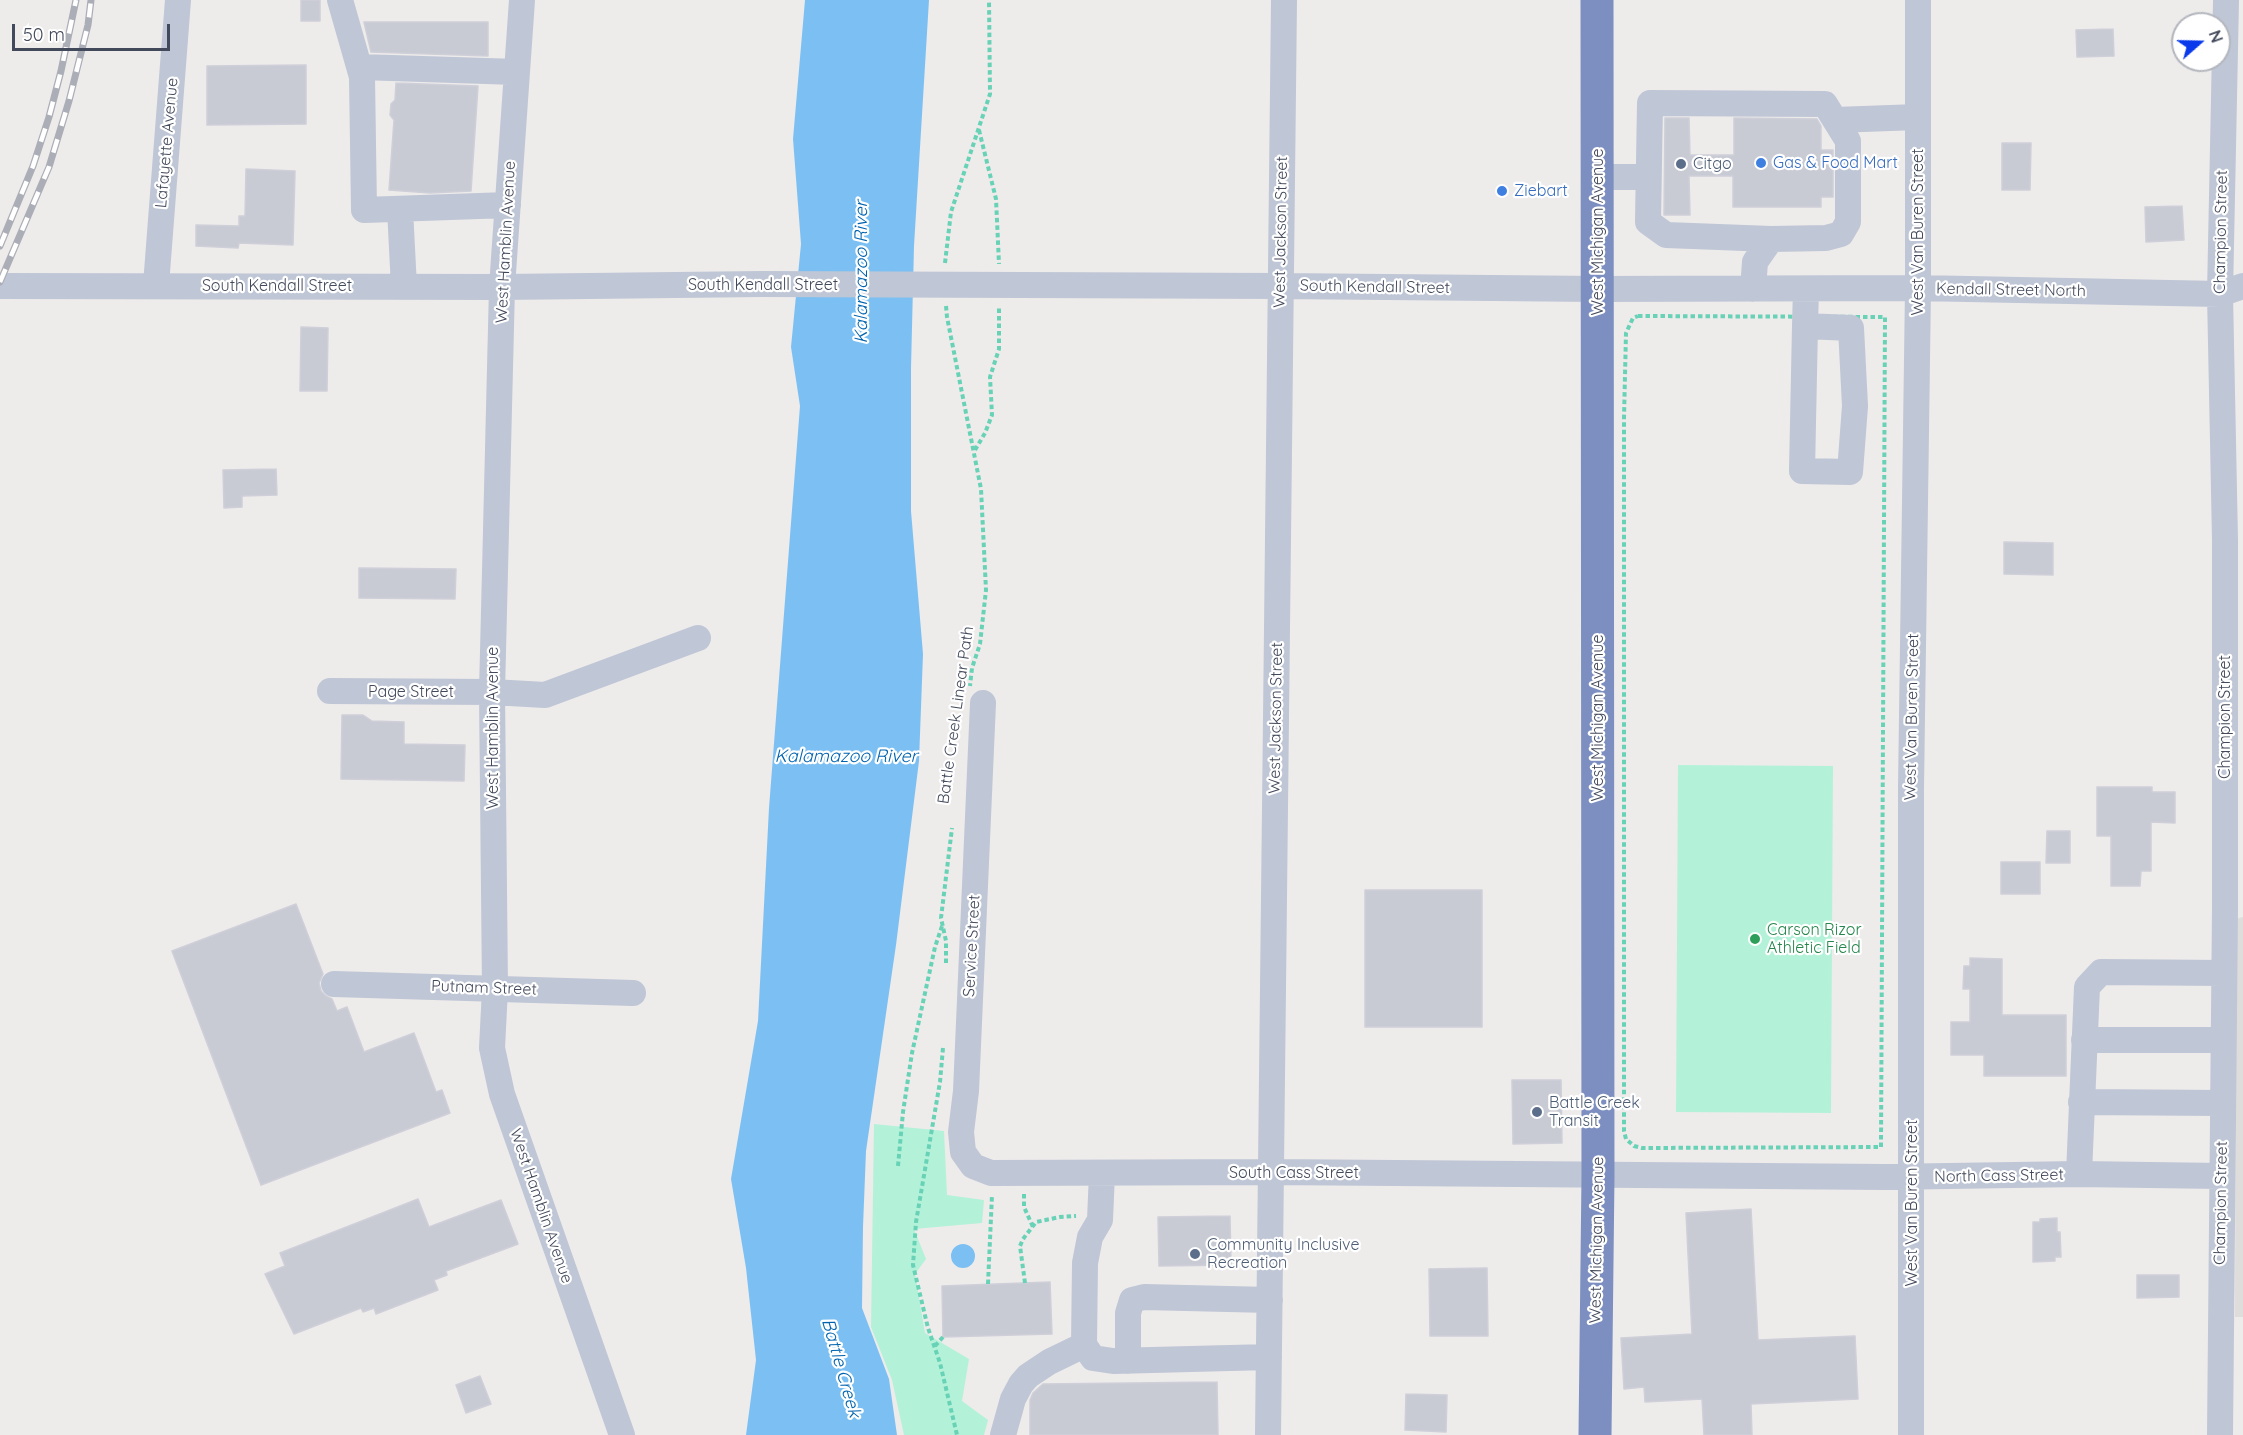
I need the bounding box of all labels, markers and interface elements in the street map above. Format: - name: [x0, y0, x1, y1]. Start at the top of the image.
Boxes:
- scale bar: [15, 12, 172, 50]
- north arrow: [2171, 12, 2231, 72]
- text: 50 m: [23, 23, 65, 46]
- text: N: [2205, 28, 2227, 45]
- street label: Lafayette Avenue: [152, 77, 182, 209]
- street label: West Van Buren Street: [1908, 148, 1928, 316]
- street label: West Michigan Avenue: [1588, 149, 1608, 315]
- place label: Gas & Food Mart: [1773, 153, 1898, 173]
- place label: Citgo: [1693, 154, 1732, 174]
- street label: West Jackson Street: [1270, 156, 1292, 308]
- marker: Gas & Food Mart: [1754, 156, 1768, 170]
- marker: Citgo: [1674, 157, 1688, 171]
- street label: West Hamblin Avenue: [492, 160, 520, 324]
- street label: Champion Street: [2210, 170, 2232, 294]
- place label: Ziebart: [1514, 181, 1568, 201]
- marker: Ziebart: [1495, 184, 1509, 198]
- water label: Kalamazoo River: [851, 201, 873, 343]
- street label: South Kendall Street: [688, 275, 838, 295]
- street label: South Kendall Street: [202, 276, 352, 296]
- street label: South Kendall Street: [1300, 276, 1450, 298]
- street label: Kendall Street North: [1936, 279, 2086, 301]
- street label: Battle Creek Linear Path: [934, 625, 978, 805]
- street label: West Van Buren Street: [1901, 633, 1923, 801]
- street label: West Michigan Avenue: [1588, 635, 1608, 801]
- street label: West Jackson Street: [1265, 642, 1287, 794]
- street label: West Hamblin Avenue: [483, 647, 503, 809]
- street label: Champion Street: [2215, 655, 2235, 779]
- street label: Page Street: [368, 682, 454, 702]
- water label: Kalamazoo River: [775, 746, 917, 768]
- street label: Service Street: [960, 894, 984, 998]
- place label: Carson Rizor Athletic Field: [1767, 920, 1862, 958]
- marker: Carson Rizor Athletic Field: [1748, 932, 1762, 946]
- street label: Putnam Street: [431, 977, 537, 999]
- place label: Battle Creek Transit: [1549, 1093, 1640, 1131]
- marker: Battle Creek Transit: [1530, 1105, 1544, 1119]
- street label: West Van Buren Street: [1902, 1119, 1922, 1287]
- street label: West Hamblin Avenue: [505, 1126, 577, 1286]
- street label: Champion Street: [2210, 1141, 2232, 1265]
- street label: West Michigan Avenue: [1586, 1156, 1608, 1324]
- street label: South Cass Street: [1229, 1163, 1359, 1183]
- street label: North Cass Street: [1934, 1165, 2064, 1187]
- place label: Community Inclusive Recreation: [1207, 1235, 1360, 1273]
- marker: Community Inclusive Recreation: [1188, 1247, 1202, 1261]
- water label: Battle Creek: [817, 1316, 865, 1420]

